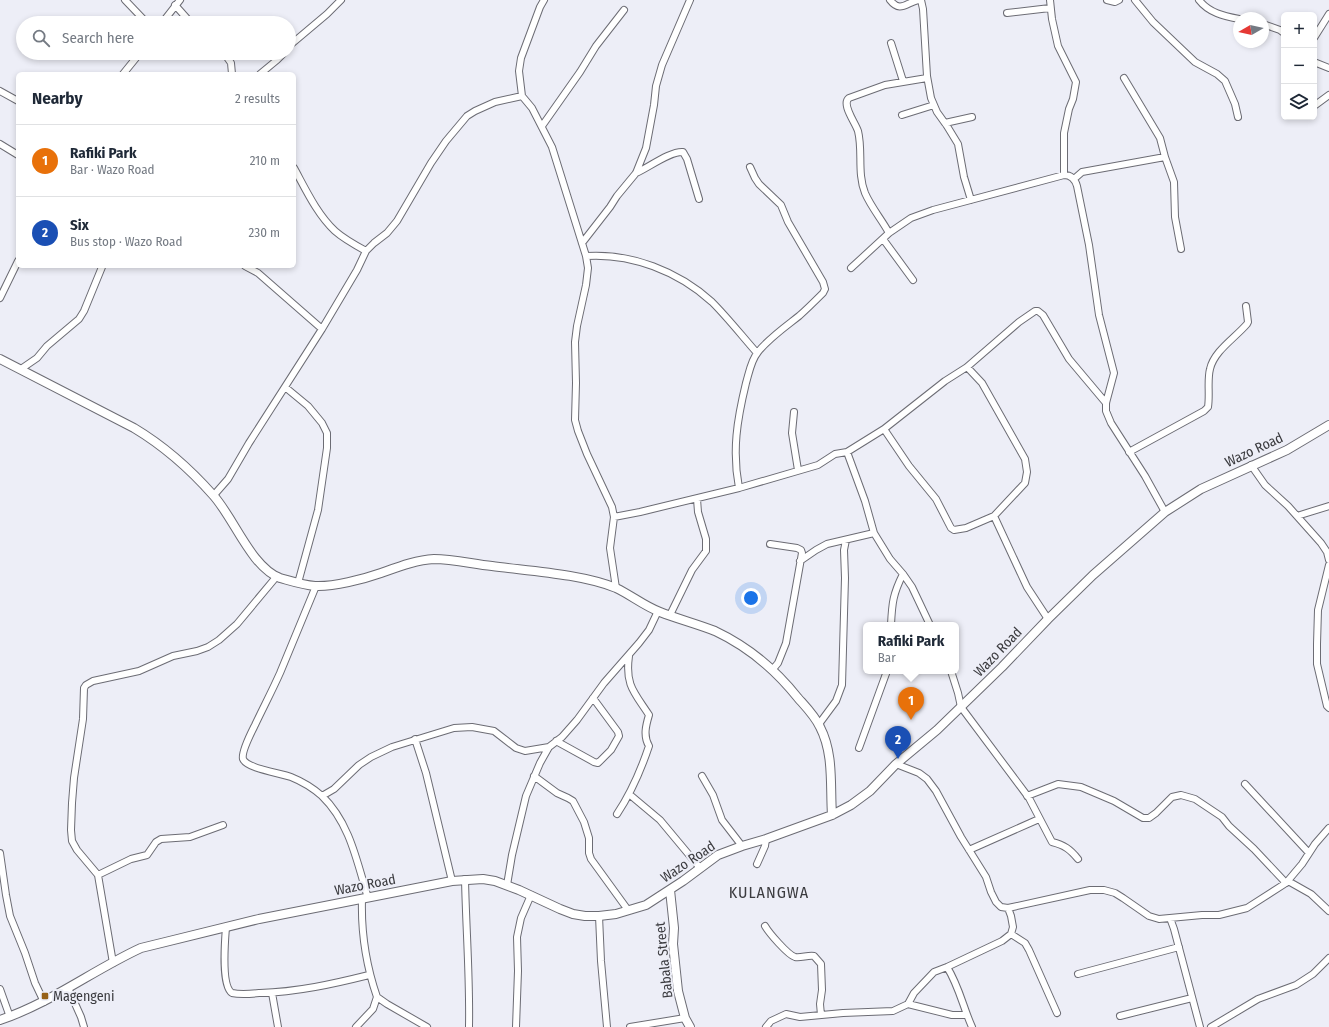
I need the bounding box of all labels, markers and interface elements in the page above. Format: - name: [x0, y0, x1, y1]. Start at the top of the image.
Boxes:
- north arrow: [1233, 12, 1269, 48]
- map controls: [1281, 12, 1317, 120]
- button: +: [1281, 12, 1317, 48]
- search box: [16, 16, 296, 60]
- icon: search: [30, 27, 52, 49]
- text: Search here: [62, 29, 134, 47]
- button: −: [1281, 48, 1317, 84]
- button: layers: [1281, 84, 1317, 120]
- text: Nearby: [32, 88, 83, 109]
- text: 2 results: [235, 91, 280, 106]
- text: Rafiki Park: [70, 144, 137, 162]
- text: 1: [42, 153, 48, 168]
- text: 210 m: [250, 153, 280, 168]
- text: Bar · Wazo Road: [70, 162, 155, 177]
- text: Six: [70, 216, 89, 234]
- text: 2: [42, 225, 48, 240]
- text: 230 m: [249, 225, 280, 240]
- text: Bus stop · Wazo Road: [70, 234, 182, 249]
- street label: Wazo Road: [1222, 429, 1286, 471]
- your location: [741, 588, 761, 608]
- popup: [863, 622, 959, 674]
- street label: Wazo Road: [970, 624, 1026, 680]
- text: Rafiki Park: [878, 632, 944, 650]
- text: Bar: [878, 650, 896, 665]
- pin: 1: [898, 687, 924, 720]
- pin: 2: [885, 726, 911, 759]
- street label: Wazo Road: [658, 838, 718, 886]
- street label: Wazo Road: [333, 871, 397, 899]
- district label: KULANGWA: [729, 883, 809, 902]
- street label: Babala Street: [651, 921, 676, 999]
- place label: Magengeni: [53, 988, 115, 1005]
- marker: Magengeni: [40, 991, 50, 1001]

